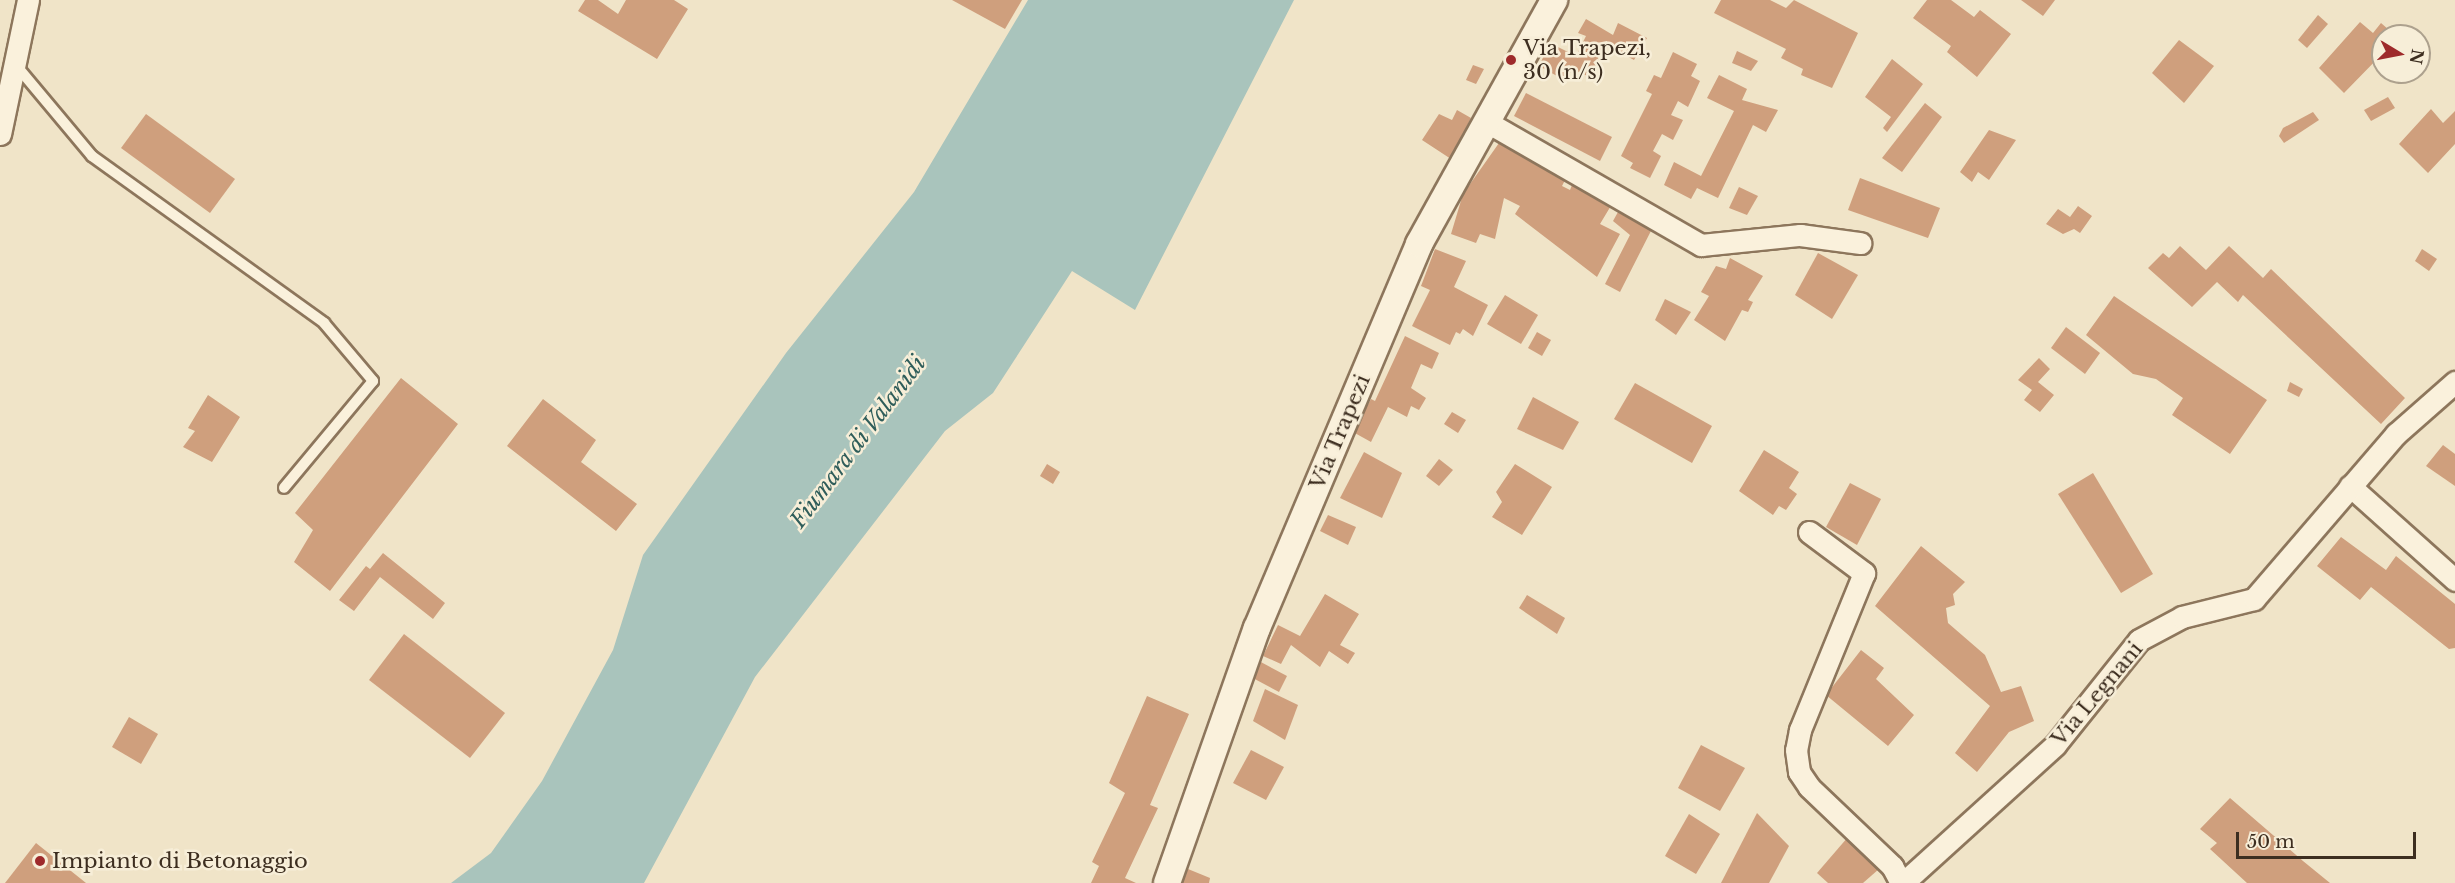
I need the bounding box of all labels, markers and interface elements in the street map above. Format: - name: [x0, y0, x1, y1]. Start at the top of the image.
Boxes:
- north arrow: [2371, 24, 2431, 84]
- place label: Via Trapezi, 30 (n/s): [1523, 35, 1652, 85]
- text: N: [2406, 48, 2428, 66]
- marker: Via Trapezi, 30 (n/s): [1504, 53, 1518, 67]
- water label: Fiumara di Valanidi: [784, 350, 932, 534]
- street label: Via Trapezi: [1304, 370, 1376, 494]
- street label: Via Legnani: [2046, 637, 2148, 751]
- scale bar: [2239, 820, 2419, 858]
- text: 50 m: [2247, 831, 2295, 853]
- place label: Impianto di Betonaggio: [52, 848, 308, 874]
- marker: Impianto di Betonaggio: [33, 854, 47, 868]

